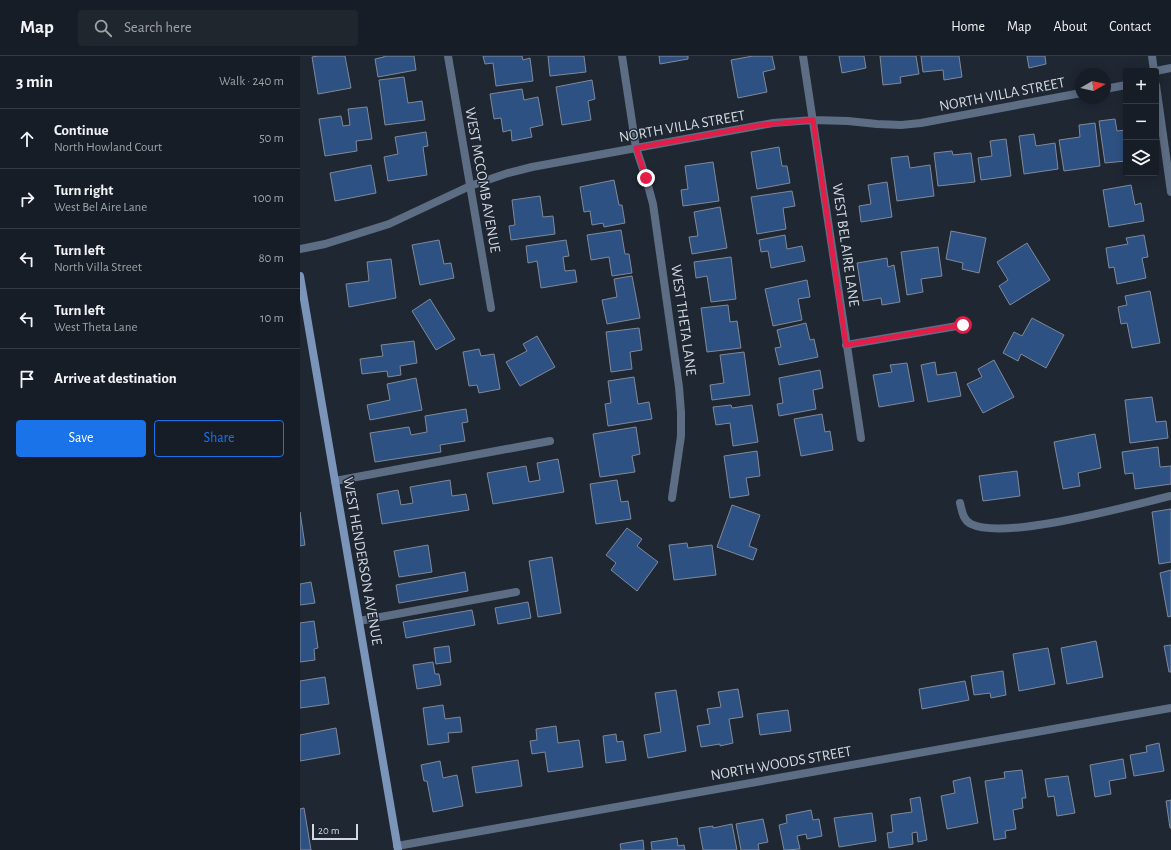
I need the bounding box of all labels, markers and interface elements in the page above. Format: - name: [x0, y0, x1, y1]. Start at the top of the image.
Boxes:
- search box: [78, 10, 358, 46]
- icon: search: [92, 17, 114, 39]
- text: Map: [20, 18, 54, 37]
- text: Search here: [124, 20, 192, 35]
- text: Home: [951, 20, 985, 34]
- text: Map: [1007, 20, 1031, 34]
- text: About: [1053, 20, 1087, 34]
- text: Contact: [1109, 20, 1151, 34]
- north arrow: [1075, 68, 1111, 104]
- map controls: [1123, 68, 1159, 176]
- button: +: [1123, 68, 1159, 104]
- text: 3 min: [16, 73, 53, 90]
- text: Walk · 240 m: [219, 75, 284, 88]
- street label: NORTH VILLA STREET: [938, 75, 1067, 114]
- button: −: [1123, 104, 1159, 140]
- street label: WEST MCCOMB AVENUE: [462, 106, 503, 254]
- street label: NORTH VILLA STREET: [618, 108, 747, 145]
- text: Continue: [54, 123, 109, 138]
- icon: ahead: [16, 128, 38, 150]
- text: 50 m: [259, 132, 284, 145]
- button: layers: [1123, 140, 1159, 176]
- text: North Howland Court: [54, 141, 162, 154]
- route end: [637, 169, 655, 187]
- street label: WEST BEL AIRE LANE: [829, 182, 862, 308]
- text: Turn right: [54, 183, 113, 198]
- icon: right: [16, 188, 38, 210]
- text: 100 m: [253, 192, 284, 205]
- text: West Bel Aire Lane: [54, 201, 147, 214]
- text: Turn left: [54, 243, 105, 258]
- icon: left: [16, 248, 38, 270]
- text: 80 m: [258, 252, 284, 265]
- text: North Villa Street: [54, 261, 142, 274]
- street label: WEST THETA LANE: [668, 263, 699, 377]
- text: Turn left: [54, 303, 105, 318]
- icon: left: [16, 308, 38, 330]
- text: 10 m: [260, 312, 284, 325]
- route start: [954, 316, 972, 334]
- text: West Theta Lane: [54, 321, 137, 334]
- icon: arrive: [16, 368, 38, 390]
- text: Arrive at destination: [54, 371, 177, 386]
- button: Save: [16, 420, 146, 457]
- button: Share: [154, 420, 284, 457]
- street label: WEST HENDERSON AVENUE: [340, 476, 385, 646]
- street label: NORTH WOODS STREET: [709, 744, 854, 783]
- scale bar: [312, 822, 358, 841]
- text: 20 m: [318, 825, 339, 836]

